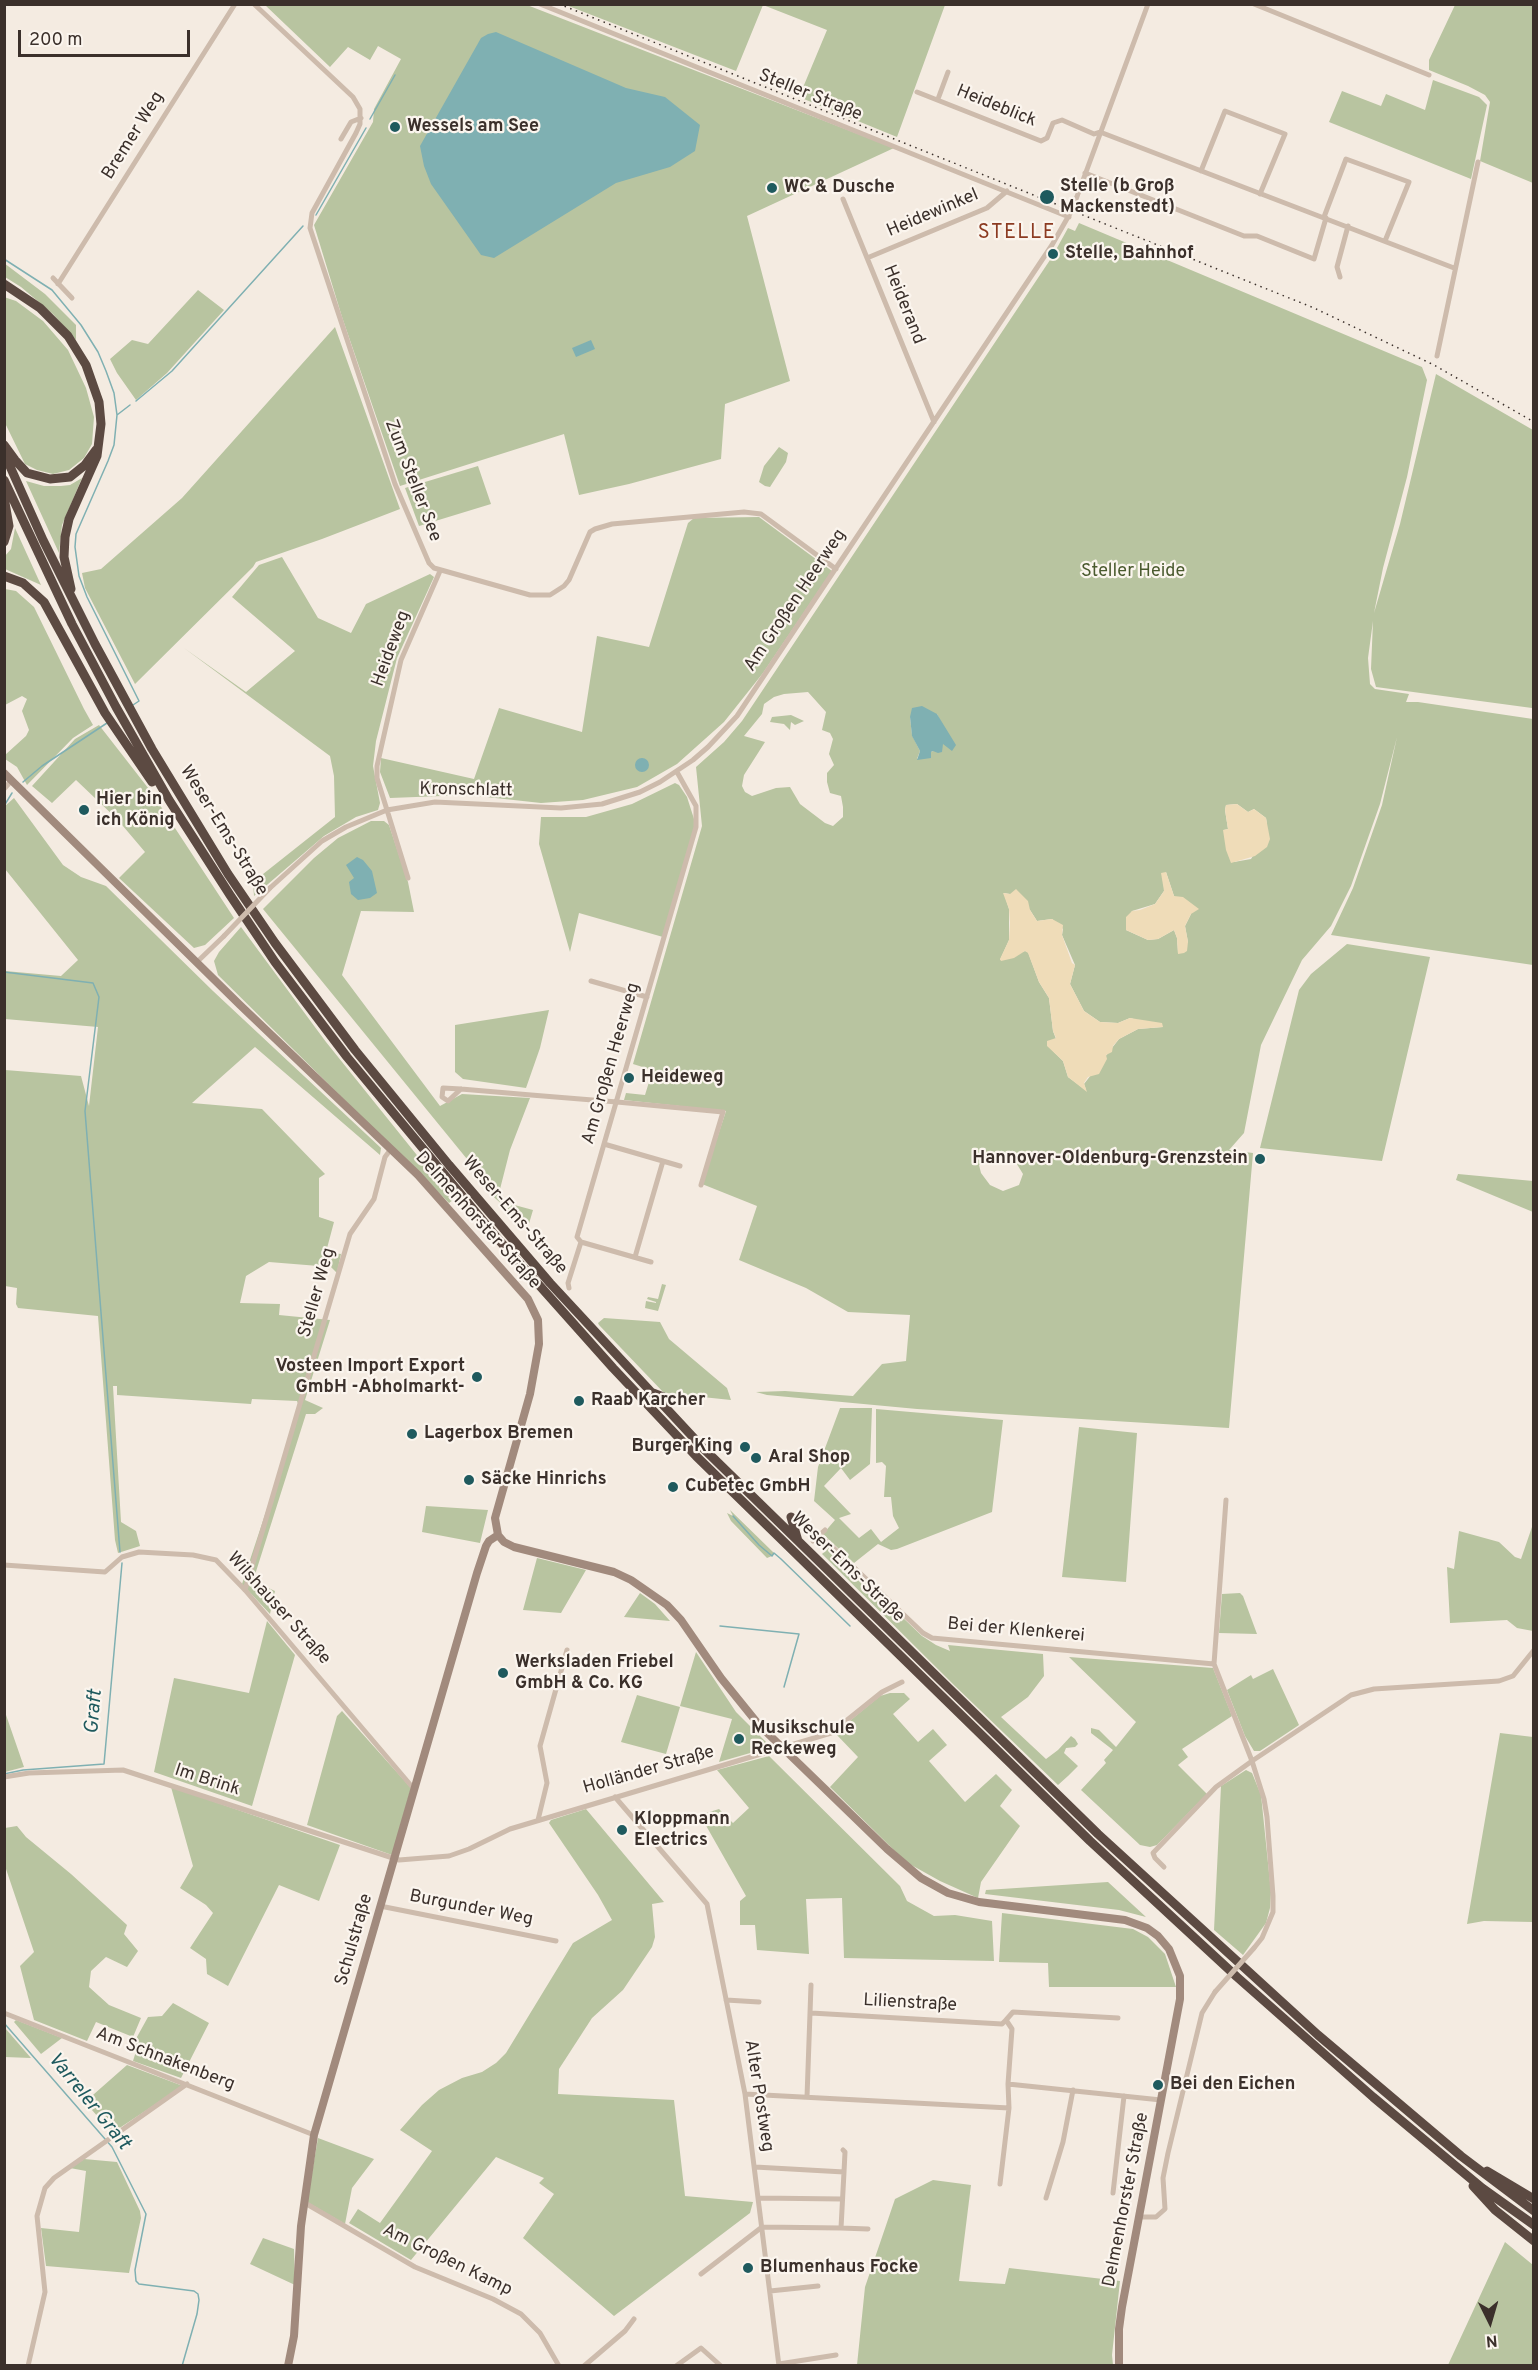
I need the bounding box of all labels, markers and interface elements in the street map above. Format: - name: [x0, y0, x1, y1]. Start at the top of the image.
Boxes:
- scale bar: [21, 18, 194, 56]
- text: 200 m: [29, 29, 82, 52]
- street label: Steller Straße: [755, 65, 865, 127]
- street label: Heideblick: [953, 81, 1039, 133]
- street label: Bremer Weg: [98, 88, 170, 184]
- place label: Wessels am See: [407, 116, 539, 138]
- marker: Wessels am See: [388, 120, 402, 134]
- place label: Stelle (b Groß Mackenstedt): [1060, 176, 1175, 219]
- place label: WC & Dusche: [784, 177, 895, 199]
- marker: WC & Dusche: [765, 181, 779, 195]
- street label: Heidewinkel: [884, 185, 982, 243]
- marker: Stelle (b Groß Mackenstedt): [1038, 188, 1056, 206]
- district label: STELLE: [978, 222, 1056, 246]
- place label: Stelle, Bahnhof: [1065, 243, 1193, 265]
- marker: Stelle, Bahnhof: [1046, 247, 1060, 261]
- street label: Heiderand: [877, 262, 929, 348]
- street label: Zum Steller See: [379, 417, 445, 545]
- street label: Am Großen Heerweg: [740, 526, 852, 676]
- park label: Steller Heide: [1081, 561, 1185, 583]
- street label: Heideweg: [368, 608, 416, 690]
- street label: Weser-Ems-Straße: [174, 762, 272, 900]
- street label: Kronschlatt: [419, 779, 513, 803]
- place label: Hier bin ich König: [96, 789, 175, 832]
- marker: Hier bin ich König: [77, 803, 91, 817]
- street label: Am Großen Heerweg: [579, 981, 645, 1147]
- place label: Heideweg: [641, 1067, 724, 1089]
- marker: Heideweg: [622, 1071, 636, 1085]
- street label: Delmenhorster Straße: [410, 1148, 544, 1294]
- place label: Hannover-Oldenburg-Grenzstein: [972, 1148, 1248, 1170]
- street label: Weser-Ems-Straße: [457, 1152, 571, 1280]
- marker: Hannover-Oldenburg-Grenzstein: [1253, 1152, 1267, 1166]
- street label: Steller Weg: [295, 1246, 341, 1340]
- place label: Vosteen Import Export GmbH -Abholmarkt-: [276, 1356, 465, 1398]
- marker: Vosteen Import Export GmbH -Abholmarkt-: [470, 1370, 484, 1384]
- place label: Raab Karcher: [591, 1390, 705, 1412]
- marker: Raab Karcher: [572, 1394, 586, 1408]
- place label: Lagerbox Bremen: [424, 1423, 573, 1445]
- marker: Lagerbox Bremen: [405, 1427, 419, 1441]
- place label: Burger King: [632, 1436, 733, 1458]
- marker: Burger King: [738, 1440, 752, 1454]
- place label: Aral Shop: [768, 1447, 850, 1469]
- marker: Aral Shop: [749, 1451, 763, 1465]
- place label: Säcke Hinrichs: [481, 1469, 607, 1491]
- marker: Säcke Hinrichs: [462, 1473, 476, 1487]
- place label: Cubetec GmbH: [685, 1476, 811, 1498]
- marker: Cubetec GmbH: [666, 1480, 680, 1494]
- street label: Weser-Ems-Straße: [786, 1508, 908, 1628]
- street label: Wilshauser Straße: [222, 1548, 334, 1670]
- street label: Bei der Klenkerei: [946, 1614, 1086, 1648]
- place label: Werksladen Friebel GmbH & Co. KG: [515, 1652, 674, 1694]
- marker: Werksladen Friebel GmbH & Co. KG: [496, 1666, 510, 1680]
- water label: Graft: [81, 1689, 109, 1735]
- place label: Musikschule Reckeweg: [751, 1718, 855, 1760]
- marker: Musikschule Reckeweg: [732, 1732, 746, 1746]
- street label: Holländer Straße: [581, 1742, 717, 1800]
- street label: Im Brink: [172, 1760, 242, 1802]
- place label: Kloppmann Electrics: [634, 1809, 730, 1852]
- marker: Kloppmann Electrics: [615, 1823, 629, 1837]
- street label: Burgunder Weg: [407, 1886, 535, 1932]
- street label: Schulstraße: [332, 1892, 378, 1988]
- street label: Lilienstraße: [863, 1991, 957, 2017]
- street label: Am Schnakenberg: [92, 2024, 238, 2096]
- street label: Alter Postweg: [738, 2038, 778, 2154]
- water label: Varreler Graft: [41, 2048, 135, 2156]
- place label: Bei den Eichen: [1170, 2074, 1295, 2096]
- marker: Bei den Eichen: [1151, 2078, 1165, 2092]
- street label: Delmenhorster Straße: [1099, 2111, 1155, 2289]
- street label: Am Großen Kamp: [379, 2220, 515, 2302]
- place label: Blumenhaus Focke: [760, 2257, 918, 2279]
- marker: Blumenhaus Focke: [741, 2261, 755, 2275]
- north arrow: [1460, 2292, 1520, 2352]
- text: N: [1485, 2329, 1498, 2350]

